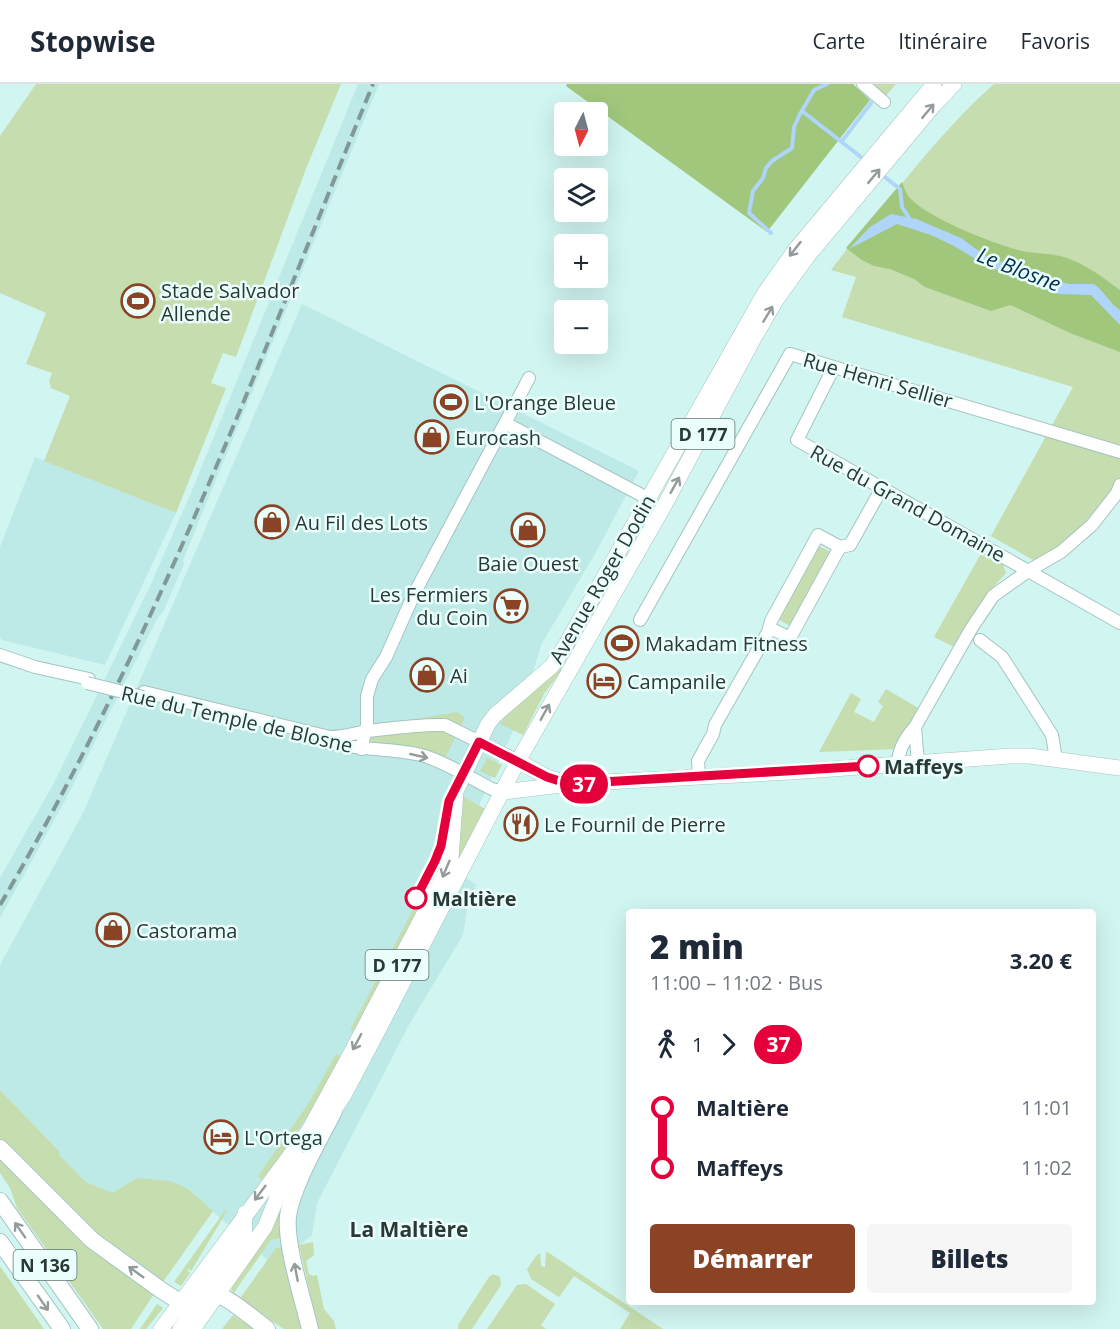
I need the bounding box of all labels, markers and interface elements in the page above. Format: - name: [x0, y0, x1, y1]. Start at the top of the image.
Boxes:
- text: Stopwise: [30, 22, 156, 60]
- text: Carte: [812, 27, 865, 55]
- text: Itinéraire: [898, 27, 987, 55]
- text: Favoris: [1020, 27, 1090, 55]
- north arrow: [554, 102, 608, 156]
- map controls: [554, 102, 608, 354]
- one-way arrow: [921, 104, 935, 119]
- button: layers: [554, 168, 608, 222]
- one-way arrow: [867, 169, 880, 185]
- button: +: [554, 234, 608, 288]
- water label: Le Blosne: [973, 240, 1065, 298]
- one-way arrow: [789, 241, 802, 257]
- place label: Stade Salvador Allende: [161, 277, 300, 327]
- sports icon: Stade Salvador Allende: [120, 283, 156, 319]
- button: −: [554, 300, 608, 354]
- one-way arrow: [763, 306, 775, 323]
- street label: Rue Henri Sellier: [800, 346, 956, 414]
- sports icon: L'Orange Bleue: [433, 384, 469, 420]
- place label: L'Orange Bleue: [474, 389, 616, 416]
- shop icon: Eurocash: [414, 419, 450, 455]
- road number: D 177: [672, 419, 734, 449]
- place label: Eurocash: [455, 424, 541, 451]
- street label: Rue du Grand Domaine: [806, 438, 1010, 568]
- one-way arrow: [669, 477, 681, 494]
- street label: Avenue Roger Dodin: [543, 490, 661, 668]
- shop icon: Au Fil des Lots: [254, 504, 290, 540]
- place label: Au Fil des Lots: [295, 509, 428, 536]
- shop icon: Baie Ouest: [510, 512, 546, 548]
- place label: Baie Ouest: [477, 550, 579, 577]
- place label: Les Fermiers du Coin: [369, 581, 488, 631]
- supermarket icon: Les Fermiers du Coin: [493, 588, 529, 624]
- sports icon: Makadam Fitness: [604, 625, 640, 661]
- place label: Makadam Fitness: [645, 630, 808, 657]
- shop icon: Ai: [409, 657, 445, 693]
- place label: Ai: [450, 662, 468, 689]
- hotel icon: Campanile: [586, 663, 622, 699]
- place label: Campanile: [627, 668, 726, 695]
- street label: Rue du Temple de Blosne: [119, 679, 355, 759]
- one-way arrow: [539, 704, 551, 721]
- one-way arrow: [409, 750, 428, 762]
- place label: Maffeys: [884, 753, 964, 780]
- marker: Maffeys: [857, 755, 879, 777]
- line badge: 37: [557, 764, 611, 804]
- text: 37: [572, 770, 596, 798]
- restaurant icon: Le Fournil de Pierre: [503, 806, 539, 842]
- place label: Le Fournil de Pierre: [544, 811, 726, 838]
- one-way arrow: [440, 859, 451, 878]
- place label: Maltière: [432, 885, 517, 912]
- marker: Maltière: [405, 887, 427, 909]
- shop icon: Castorama: [95, 912, 131, 948]
- place label: Castorama: [136, 917, 237, 944]
- text: 2 min: [650, 924, 744, 969]
- text: 3.20 €: [1010, 945, 1072, 975]
- road number: D 177: [366, 950, 428, 980]
- text: 11:00 – 11:02 · Bus: [650, 969, 823, 996]
- icon: walk: [650, 1028, 683, 1061]
- icon: forward: [712, 1028, 745, 1061]
- text: 37: [766, 1030, 790, 1058]
- text: 1: [692, 1031, 703, 1058]
- one-way arrow: [351, 1033, 362, 1051]
- text: Maltière: [696, 1092, 789, 1122]
- text: 11:01: [1021, 1094, 1072, 1121]
- hotel icon: L'Ortega: [203, 1119, 239, 1155]
- place label: L'Ortega: [244, 1124, 323, 1151]
- text: Maffeys: [696, 1152, 784, 1182]
- text: 11:02: [1021, 1154, 1072, 1181]
- one-way arrow: [254, 1185, 267, 1201]
- district label: La Maltière: [350, 1215, 468, 1243]
- one-way arrow: [14, 1222, 26, 1238]
- button: Démarrer: [650, 1224, 855, 1293]
- button: Billets: [867, 1224, 1072, 1293]
- road number: N 136: [14, 1250, 76, 1280]
- one-way arrow: [290, 1263, 302, 1282]
- one-way arrow: [128, 1266, 144, 1278]
- one-way arrow: [37, 1294, 49, 1310]

